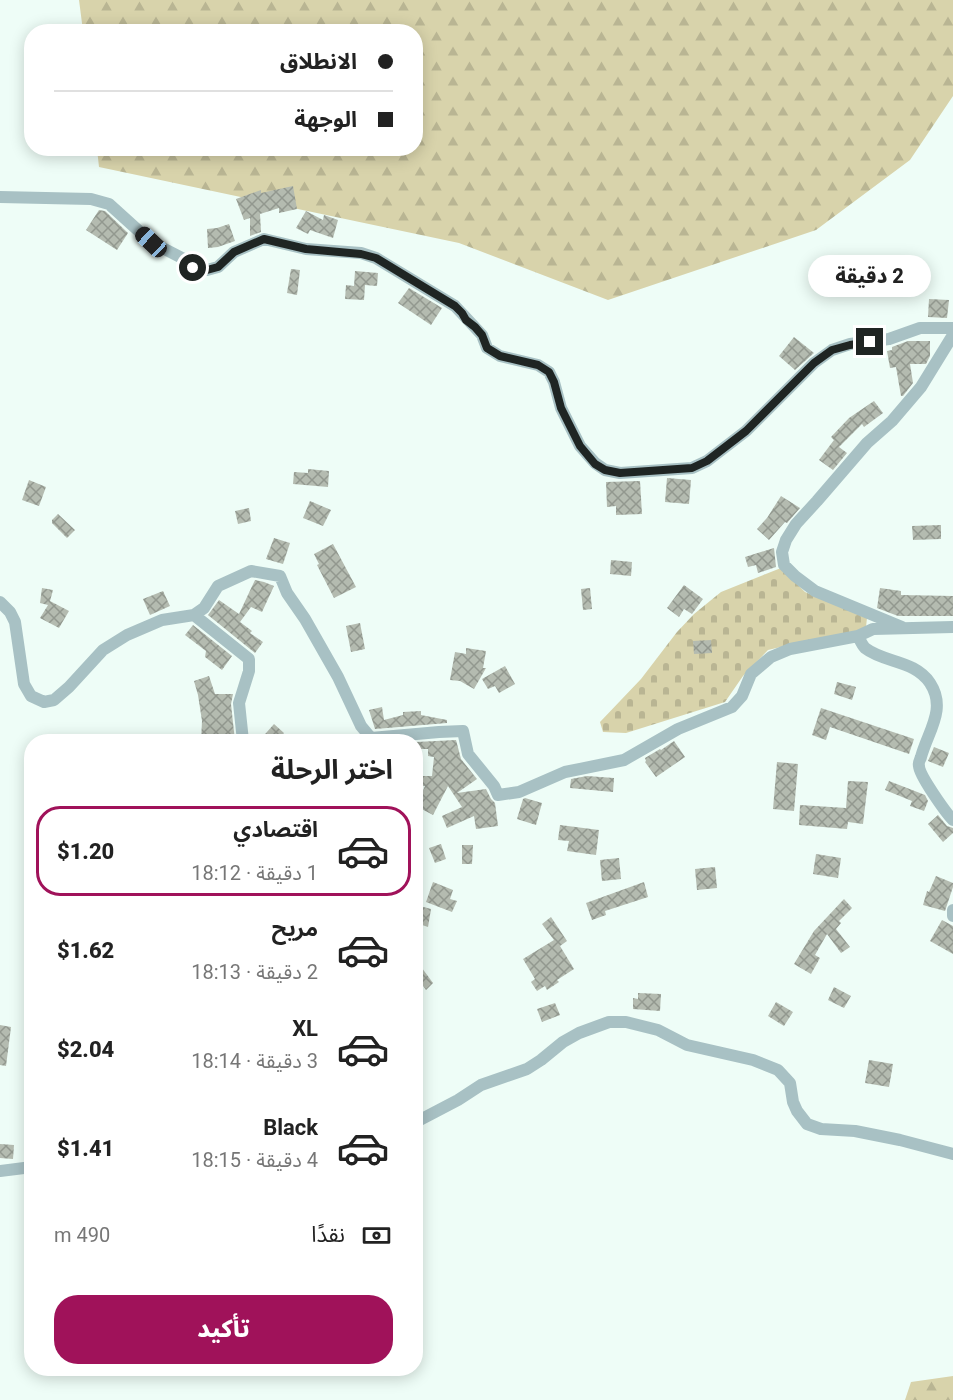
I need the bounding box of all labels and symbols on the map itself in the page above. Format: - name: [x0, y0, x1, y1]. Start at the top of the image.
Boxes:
- car: [132, 223, 170, 261]
- route start: [179, 254, 206, 281]
- callout: 2 دقيقة: [808, 255, 932, 297]
- route end: [856, 328, 883, 355]

